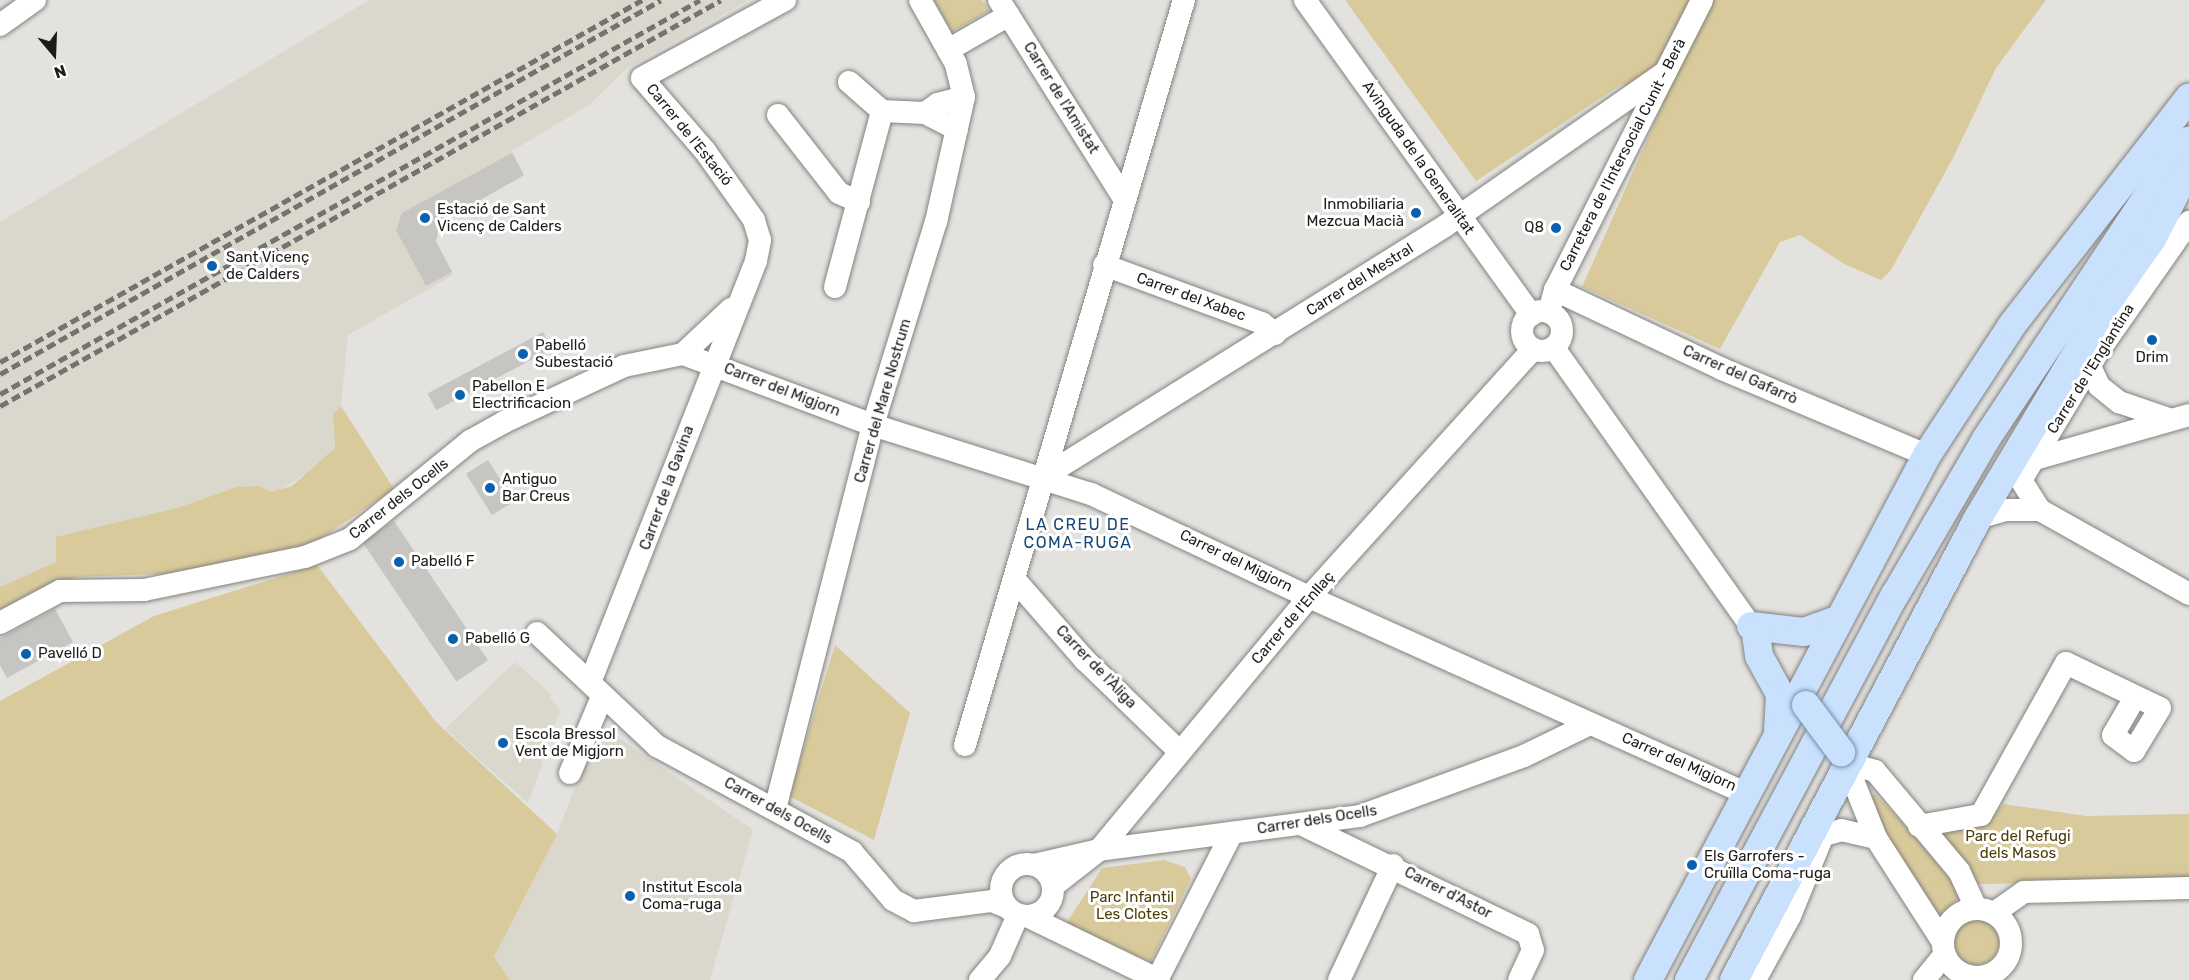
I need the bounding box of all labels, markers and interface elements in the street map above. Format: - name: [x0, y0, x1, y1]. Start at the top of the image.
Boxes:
- north arrow: [24, 24, 84, 84]
- street label: Carretera de l'Intersocial Cunit - Berà: [1556, 36, 1690, 274]
- street label: Carrer de l'Amistat: [1019, 39, 1103, 157]
- text: N: [51, 61, 69, 82]
- street label: Avinguda de la Generalitat: [1358, 78, 1478, 238]
- street label: Carrer de l'Estació: [642, 80, 736, 190]
- place label: Inmobiliaria Mezcua Macià: [1307, 195, 1404, 230]
- place label: Estació de Sant Vicenç de Calders: [437, 200, 562, 235]
- marker: Inmobiliaria Mezcua Macià: [1409, 206, 1423, 220]
- marker: Estació de Sant Vicenç de Calders: [418, 211, 432, 225]
- place label: Q8: [1524, 219, 1544, 237]
- marker: Q8: [1549, 221, 1563, 235]
- street label: Carrer del Mestral: [1303, 240, 1417, 320]
- place label: Sant Vicenç de Calders: [226, 248, 310, 283]
- marker: Sant Vicenç de Calders: [203, 257, 221, 275]
- street label: Carrer del Xabec: [1134, 269, 1248, 325]
- street label: Carrer de l'Englantina: [2044, 301, 2138, 437]
- street label: Carrer del Mare Nostrum: [851, 317, 915, 485]
- marker: Drim: [2145, 333, 2159, 347]
- place label: Pabelló Subestació: [535, 336, 613, 371]
- street label: Carrer del Gafarrò: [1680, 342, 1800, 408]
- marker: Pabelló Subestació: [516, 347, 530, 361]
- place label: Drim: [2136, 349, 2168, 367]
- street label: Carrer del Migjorn: [721, 359, 843, 421]
- place label: Pabellon E Electrificacion: [472, 377, 571, 412]
- marker: Pabellon E Electrificacion: [453, 388, 467, 402]
- street label: Carrer de la Gavina: [636, 423, 698, 553]
- street label: Carrer dels Ocells: [346, 455, 452, 543]
- place label: Antiguo Bar Creus: [502, 470, 570, 505]
- marker: Antiguo Bar Creus: [483, 481, 497, 495]
- district label: LA CREU DE COMA-RUGA: [1024, 515, 1132, 553]
- street label: Carrer del Migjorn: [1176, 526, 1296, 596]
- place label: Pabelló F: [411, 553, 474, 571]
- marker: Pabelló F: [392, 555, 406, 569]
- street label: Carrer de l'Enllaç: [1248, 568, 1338, 668]
- street label: Carrer de l'Àliga: [1052, 622, 1140, 712]
- place label: Pabelló G: [465, 630, 530, 648]
- marker: Pabelló G: [446, 632, 460, 646]
- place label: Pavelló D: [38, 645, 102, 663]
- marker: Pavelló D: [19, 647, 33, 661]
- place label: Escola Bressol Vent de Migjorn: [515, 725, 624, 760]
- street label: Carrer del Migjorn: [1619, 729, 1739, 795]
- marker: Escola Bressol Vent de Migjorn: [496, 736, 510, 750]
- street label: Carrer dels Ocells: [721, 774, 835, 848]
- street label: Carrer dels Ocells: [1256, 802, 1378, 838]
- park label: Parc del Refugi dels Masos: [1965, 827, 2071, 862]
- place label: Els Garrofers - Cruïlla Coma-ruga: [1704, 847, 1831, 882]
- marker: Els Garrofers - Cruïlla Coma-ruga: [1685, 858, 1699, 872]
- street label: Carrer d'Astor: [1401, 863, 1495, 923]
- place label: Institut Escola Coma-ruga: [642, 878, 742, 913]
- park label: Parc Infantil Les Clotes: [1090, 888, 1174, 923]
- marker: Institut Escola Coma-ruga: [623, 889, 637, 903]

